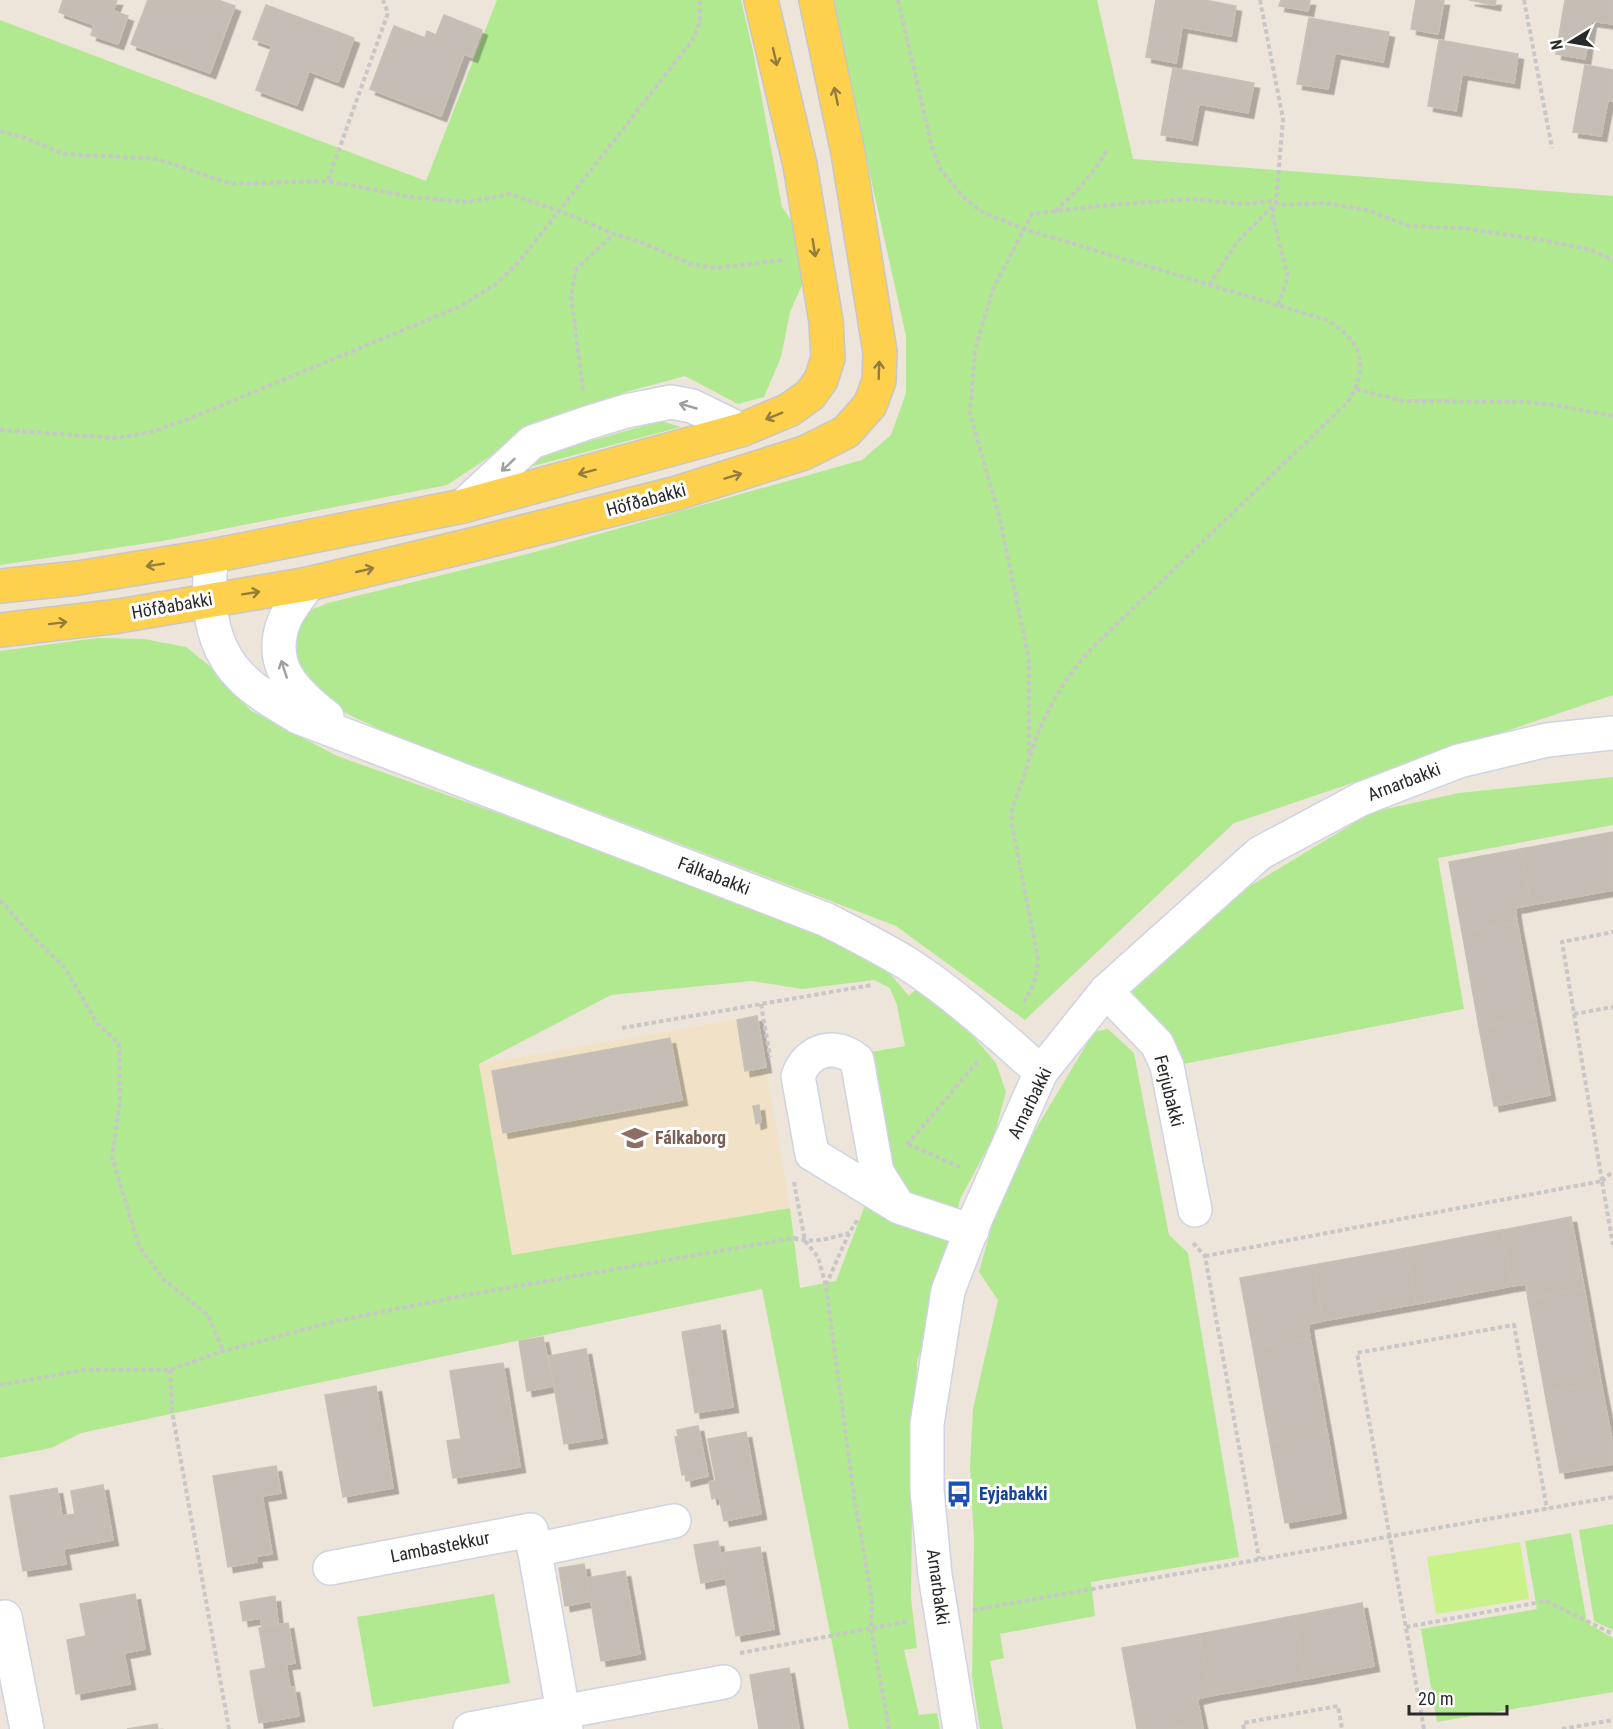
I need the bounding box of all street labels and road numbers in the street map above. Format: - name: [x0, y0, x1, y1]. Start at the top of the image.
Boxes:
- street label: Höfðabakki: [604, 479, 688, 520]
- street label: Höfðabakki: [130, 588, 214, 623]
- street label: Arnarbakki: [1364, 758, 1443, 805]
- street label: Fálkabakki: [675, 852, 753, 899]
- street label: Ferjubakki: [1150, 1053, 1189, 1129]
- street label: Arnarbakki: [1003, 1064, 1056, 1142]
- street label: Lambastekkur: [389, 1527, 492, 1566]
- street label: Arnarbakki: [923, 1548, 954, 1626]

